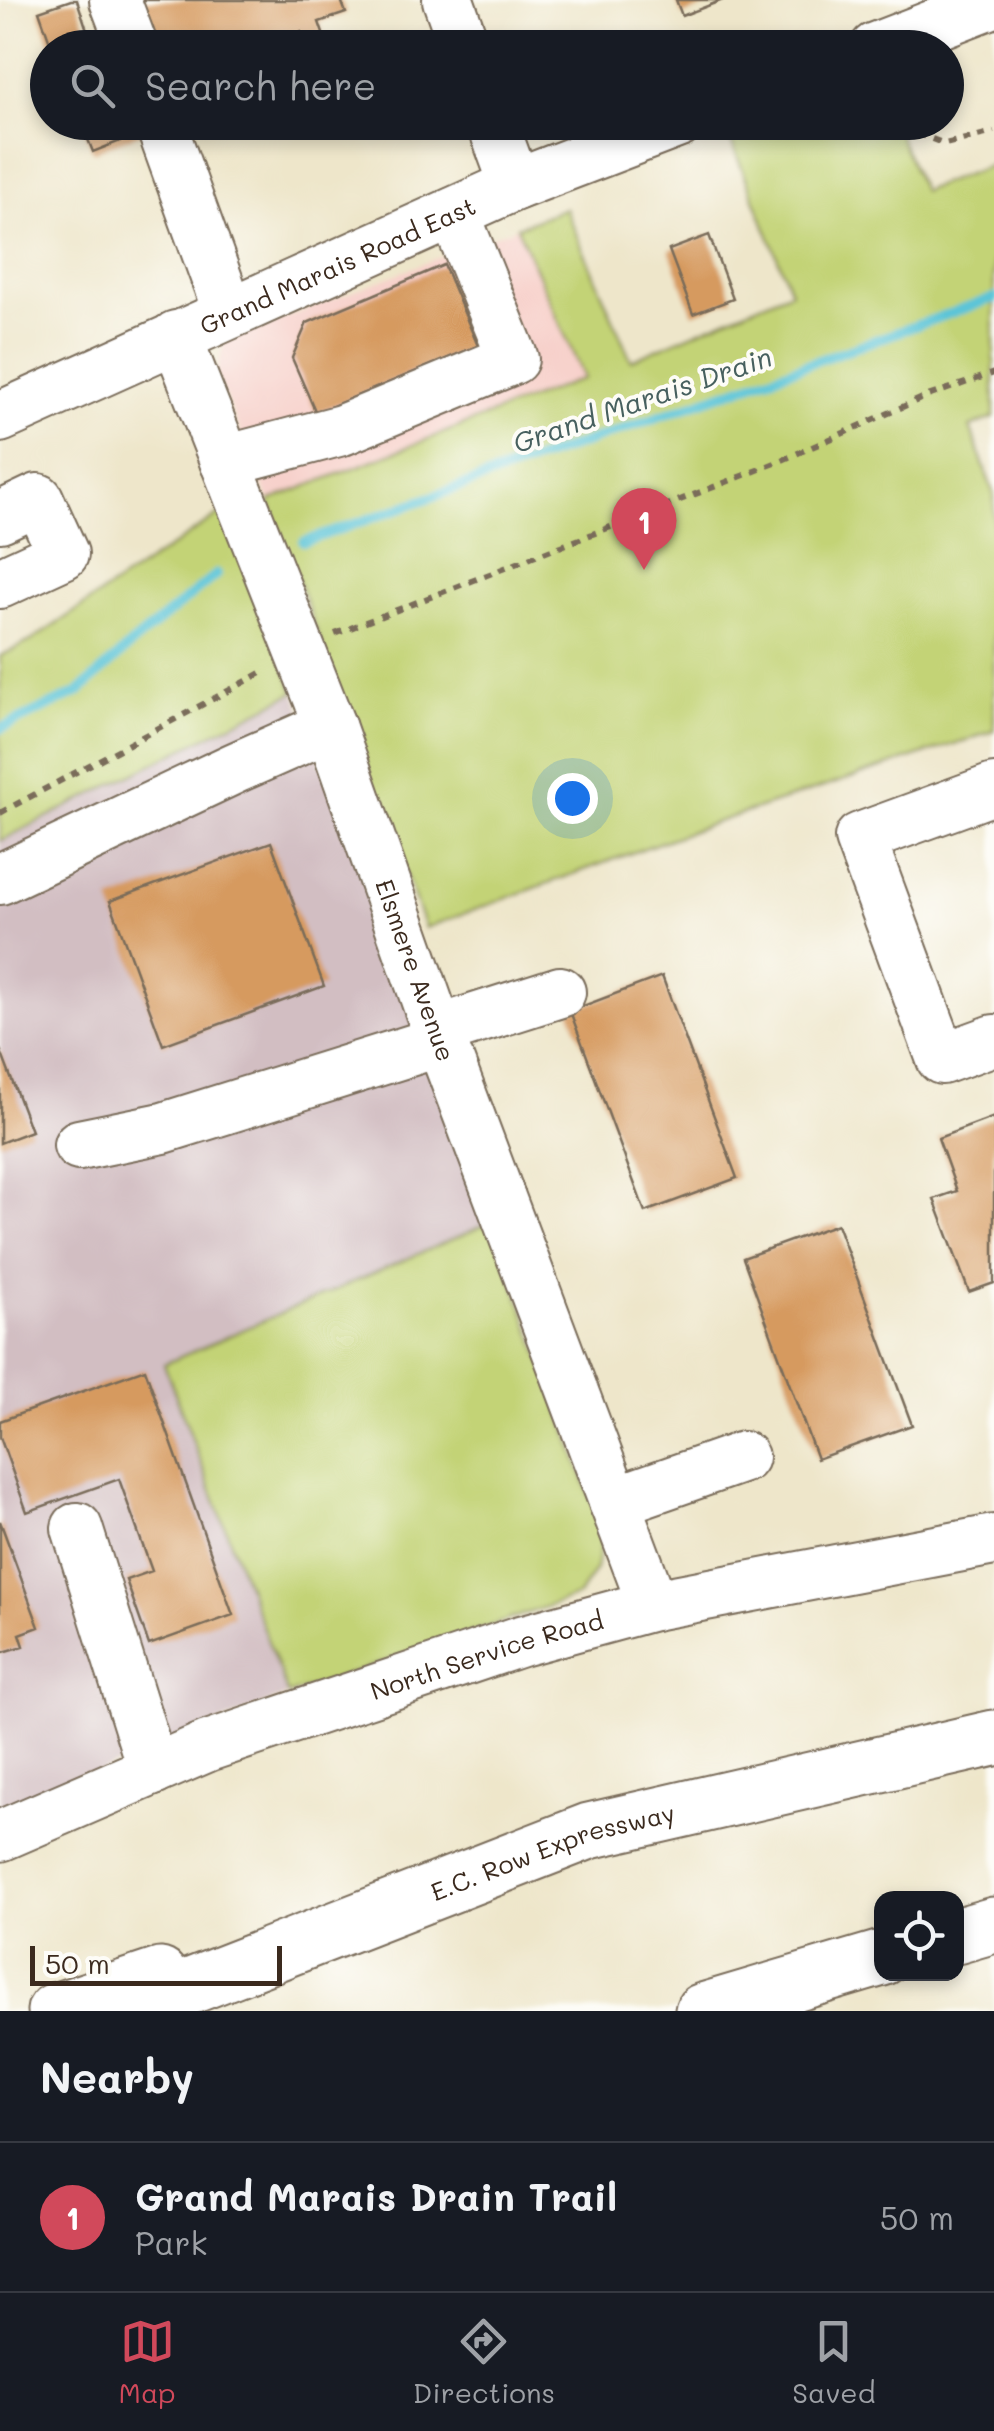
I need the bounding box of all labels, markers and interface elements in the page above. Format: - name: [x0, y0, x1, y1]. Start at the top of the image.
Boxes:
- search box: [30, 30, 964, 140]
- icon: search: [65, 58, 120, 113]
- text: Search here: [145, 60, 376, 110]
- street label: Grand Marais Road East: [194, 189, 480, 341]
- water label: Grand Marais Drain: [508, 338, 776, 460]
- pin: 1: [612, 488, 676, 570]
- your location: [547, 773, 598, 824]
- street label: Elsmere Avenue: [369, 875, 463, 1065]
- street label: North Service Road: [366, 1603, 607, 1706]
- street label: E.C. Row Expressway: [426, 1796, 678, 1907]
- map controls: [874, 1891, 964, 1981]
- button: locate: [874, 1891, 964, 1981]
- scale bar: [30, 1941, 282, 1986]
- text: 50 m: [45, 1945, 110, 1981]
- text: Nearby: [40, 2049, 194, 2104]
- text: Grand Marais Drain Trail: [135, 2171, 617, 2221]
- text: 1: [65, 2196, 80, 2238]
- text: 50 m: [880, 2196, 954, 2238]
- text: Park: [135, 2221, 208, 2263]
- tab: Map: [119, 2314, 176, 2410]
- tab: Directions: [413, 2314, 555, 2410]
- tab: Saved: [792, 2314, 875, 2410]

